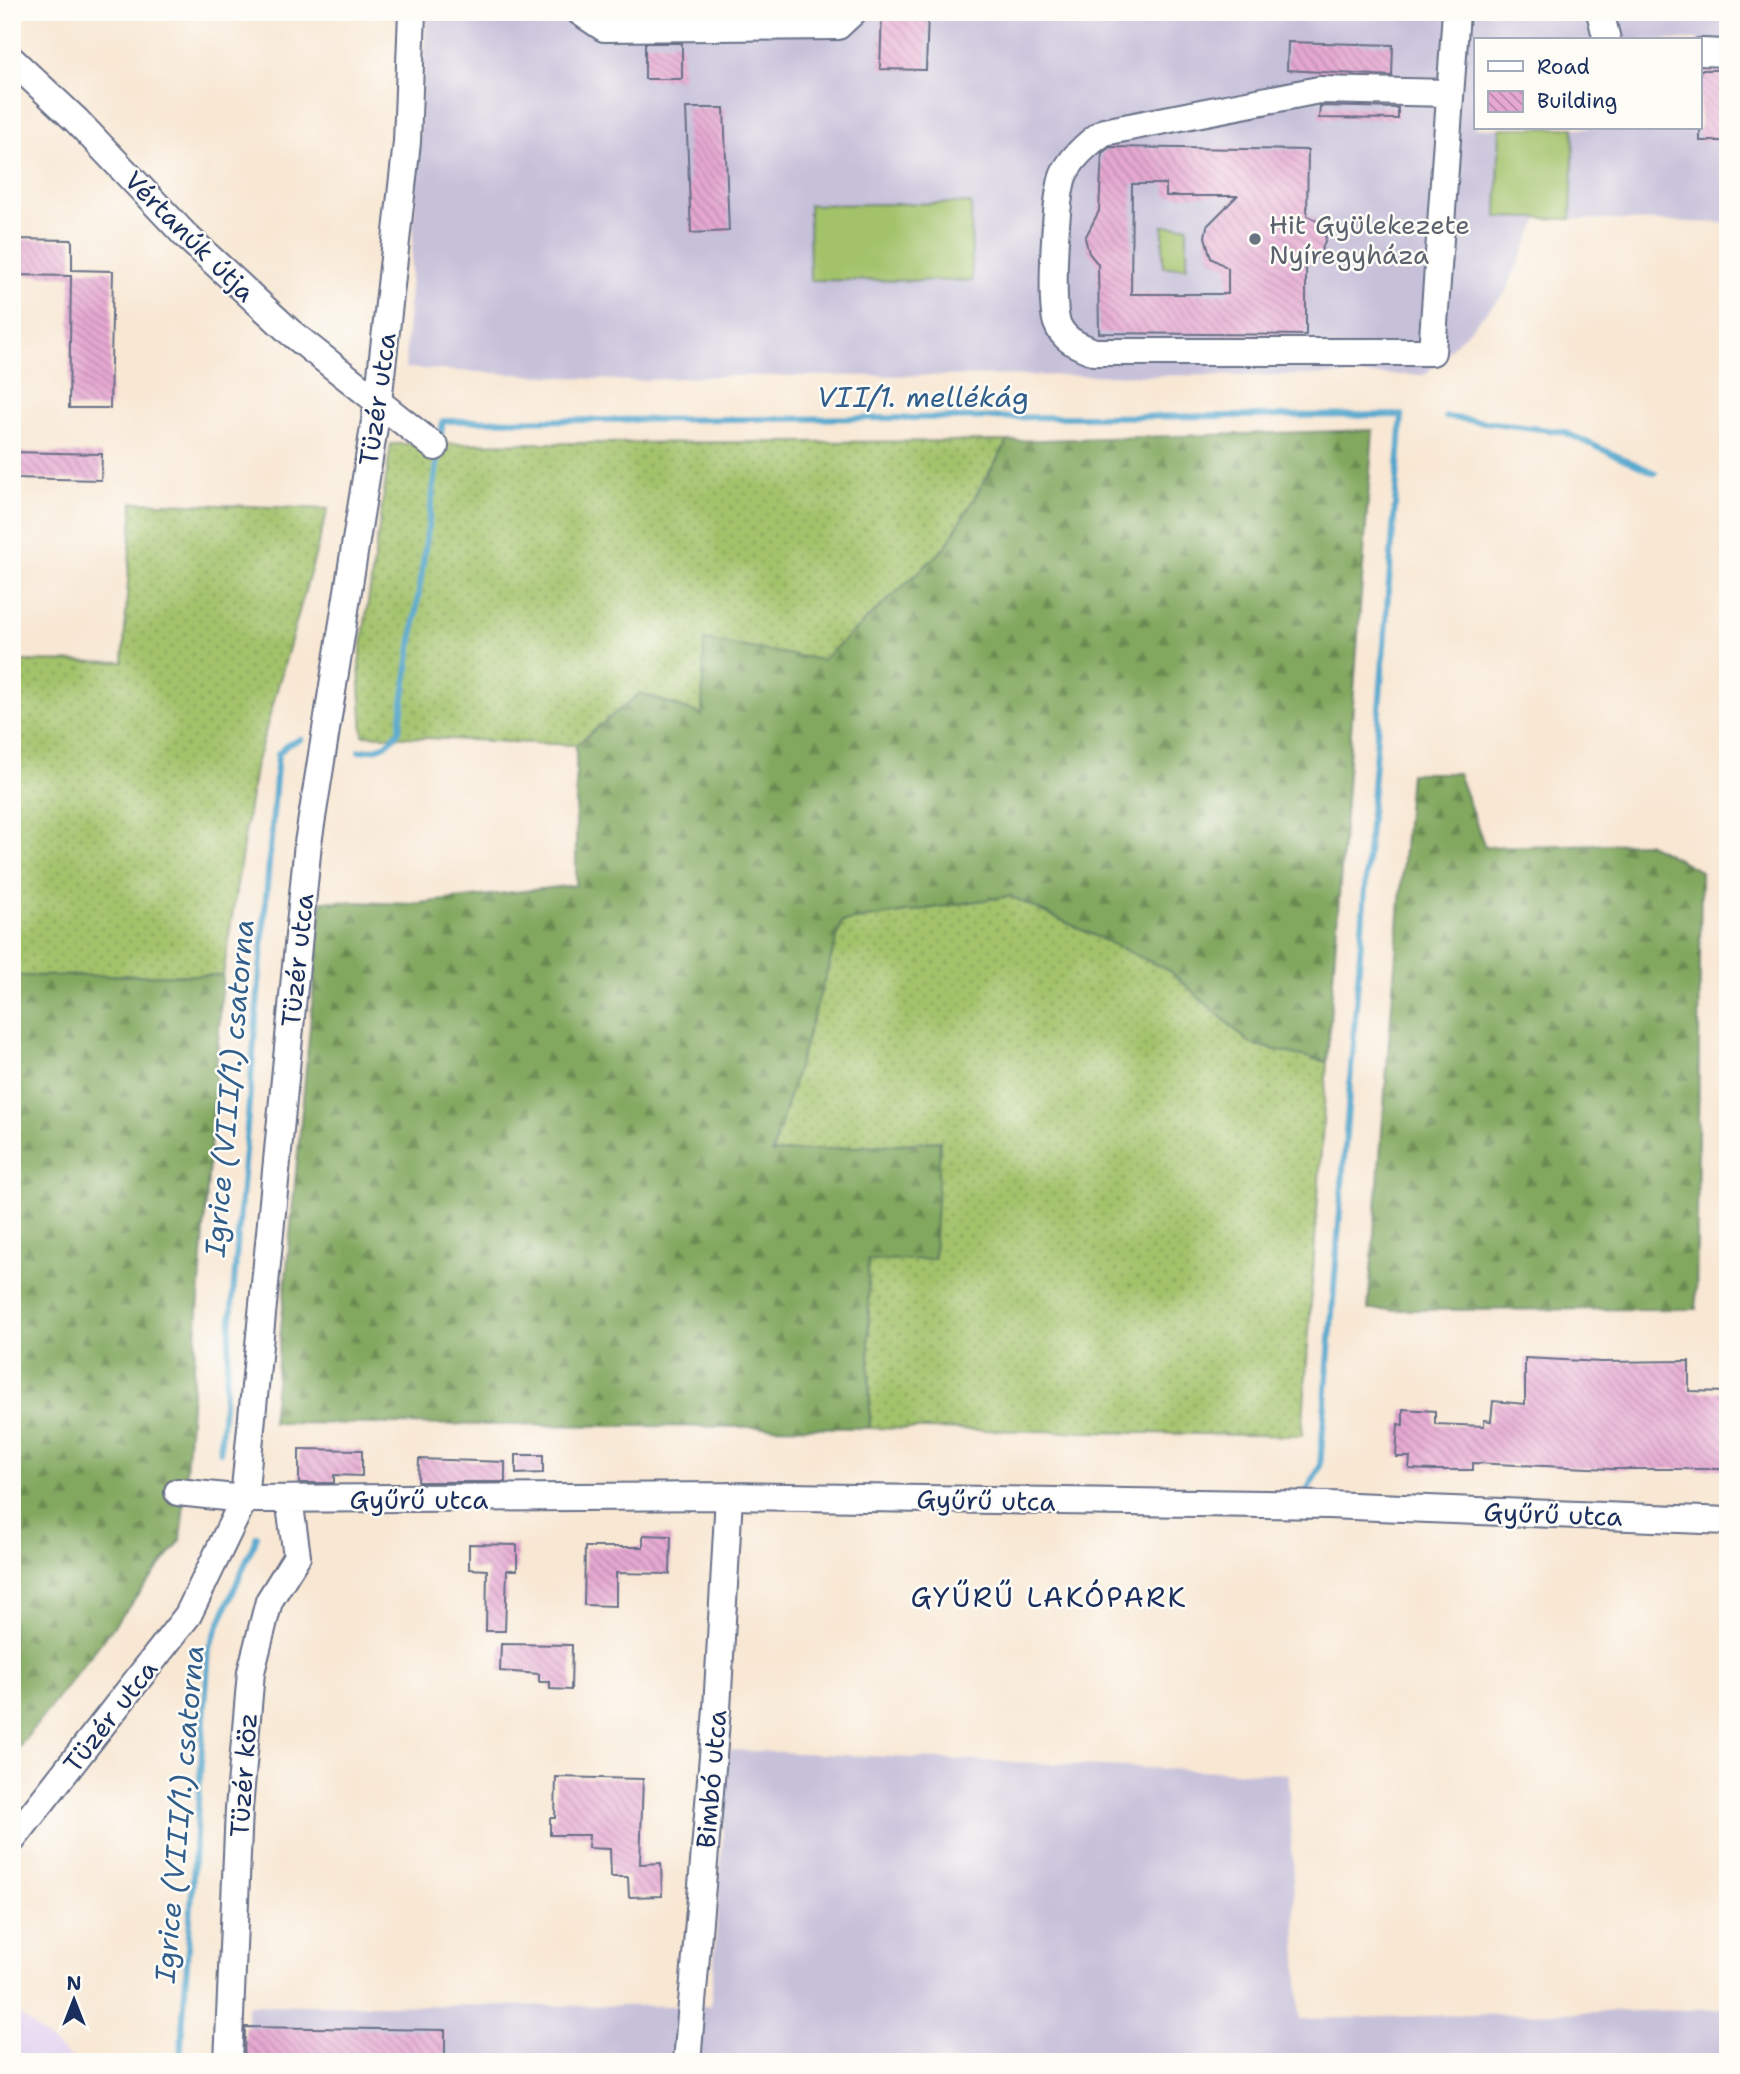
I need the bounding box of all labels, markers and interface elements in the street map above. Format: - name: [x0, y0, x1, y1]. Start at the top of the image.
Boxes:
- legend: [1474, 38, 1702, 130]
- text: Road: [1537, 53, 1590, 81]
- text: Building: [1537, 87, 1617, 115]
- street label: Vértanúk útja: [117, 163, 263, 309]
- place label: Hit Gyülekezete Nyíregyháza: [1269, 207, 1470, 272]
- marker: Hit Gyülekezete Nyíregyháza: [1247, 231, 1263, 247]
- street label: Tüzér utca: [350, 330, 404, 468]
- water label: VII/1. mellékág: [817, 378, 1029, 416]
- street label: Tüzér utca: [273, 892, 321, 1028]
- water label: Igrice (VIII/1.) csatorna: [195, 918, 263, 1259]
- street label: Gyűrű utca: [916, 1481, 1056, 1519]
- street label: Gyűrű utca: [349, 1482, 489, 1517]
- street label: Gyűrű utca: [1483, 1494, 1623, 1534]
- district label: GYŰRŰ LAKÓPARK: [910, 1578, 1188, 1616]
- water label: Igrice (VIII/1.) csatorna: [145, 1644, 213, 1985]
- street label: Tüzér utca: [55, 1652, 165, 1780]
- street label: Bimbó utca: [688, 1708, 734, 1850]
- street label: Tüzér köz: [221, 1712, 265, 1838]
- north arrow: [38, 1966, 108, 2036]
- text: N: [66, 1971, 82, 1996]

